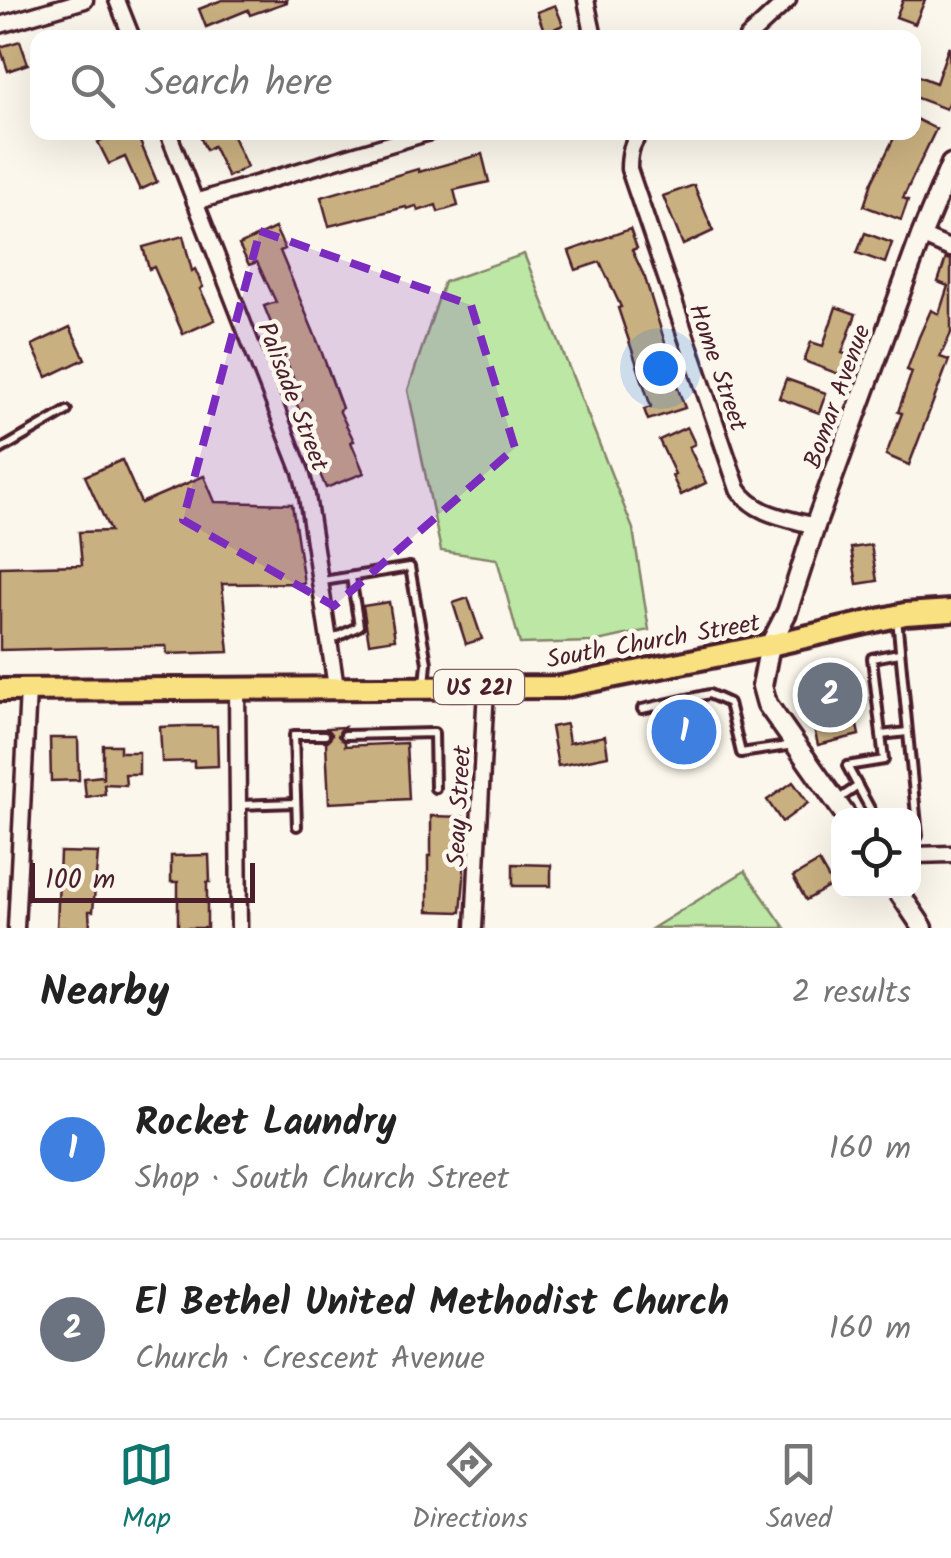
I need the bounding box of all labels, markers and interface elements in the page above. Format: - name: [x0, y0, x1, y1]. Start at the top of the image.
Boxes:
- search box: [30, 30, 921, 140]
- text: Search here: [145, 55, 332, 115]
- icon: search: [65, 58, 120, 113]
- street label: Home Street: [677, 298, 758, 437]
- street label: Palisade Street: [245, 316, 339, 477]
- street label: Bomar Avenue: [793, 319, 882, 474]
- your location: [635, 343, 686, 394]
- street label: South Church Street: [543, 603, 764, 680]
- pin: 2: [798, 658, 862, 732]
- road number: US 221: [434, 670, 524, 704]
- pin: 1: [652, 694, 716, 770]
- street label: Seay Street: [437, 744, 483, 868]
- map controls: [831, 808, 921, 898]
- button: locate: [831, 808, 921, 898]
- scale bar: [30, 858, 255, 903]
- text: 100 m: [45, 858, 115, 903]
- text: Nearby: [40, 960, 169, 1027]
- text: 2 results: [792, 968, 911, 1019]
- text: Rocket Laundry: [135, 1094, 396, 1154]
- text: 1: [68, 1124, 77, 1175]
- text: 160 m: [829, 1124, 911, 1175]
- text: Shop · South Church Street: [135, 1154, 509, 1205]
- text: El Bethel United Methodist Church: [135, 1274, 729, 1334]
- text: 2: [63, 1304, 82, 1355]
- text: 160 m: [829, 1304, 911, 1355]
- text: Church · Crescent Avenue: [135, 1334, 485, 1385]
- tab: Map: [119, 1437, 174, 1542]
- tab: Directions: [412, 1437, 528, 1542]
- tab: Saved: [766, 1437, 832, 1542]

